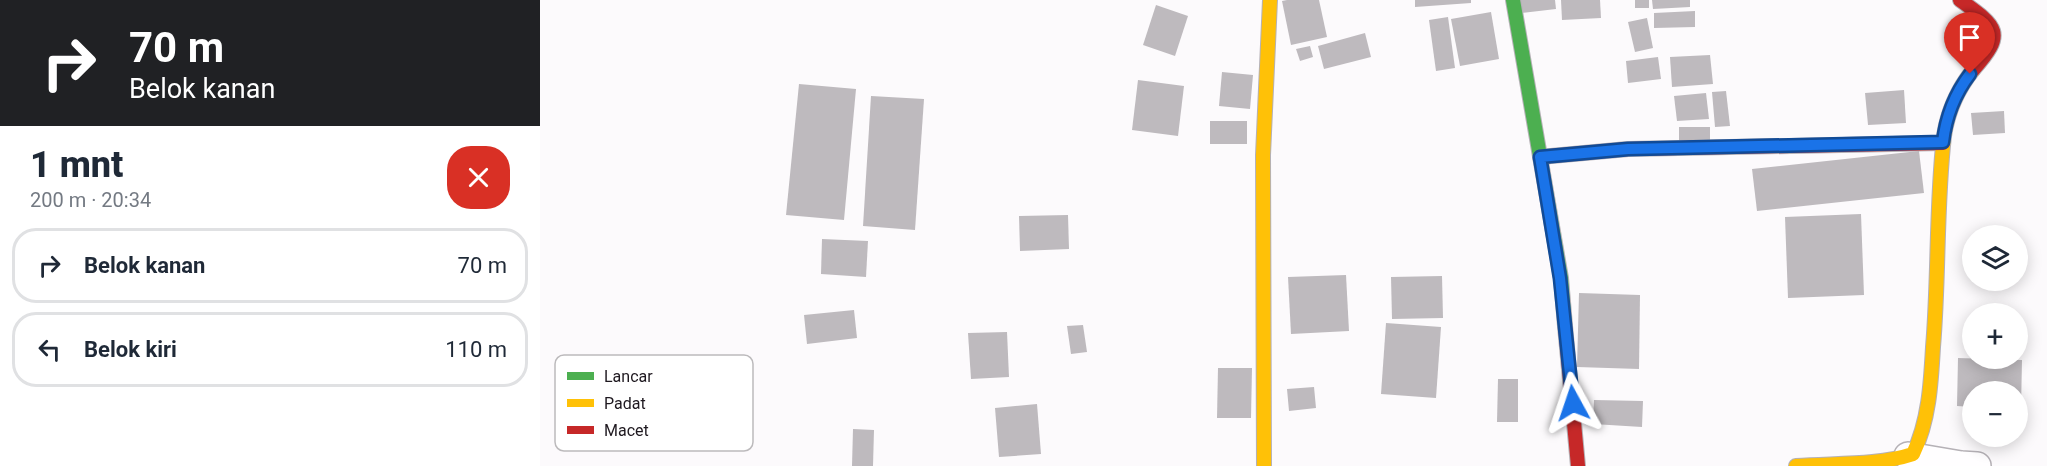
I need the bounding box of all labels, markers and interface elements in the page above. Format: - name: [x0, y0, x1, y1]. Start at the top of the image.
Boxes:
- pin: [1944, 12, 1995, 74]
- icon: arrive: [1953, 21, 1986, 54]
- text: 70 m: [129, 23, 224, 72]
- icon: right: [30, 24, 108, 102]
- text: Belok kanan: [129, 73, 275, 105]
- text: 1 mnt: [30, 144, 123, 186]
- button: close: [447, 146, 510, 209]
- text: 200 m · 20:34: [30, 188, 151, 212]
- map controls: [1962, 225, 2028, 447]
- button: layers: [1962, 225, 2028, 291]
- icon: right: [33, 249, 66, 282]
- text: Belok kanan: [84, 253, 205, 278]
- text: 70 m: [458, 253, 507, 278]
- button: +: [1962, 303, 2028, 369]
- icon: left: [33, 333, 66, 366]
- text: Belok kiri: [84, 337, 177, 362]
- text: 110 m: [445, 337, 507, 362]
- legend: [555, 355, 753, 451]
- text: Lancar: [604, 367, 653, 386]
- position arrow: [1541, 371, 1605, 435]
- button: −: [1962, 381, 2028, 447]
- text: Padat: [604, 394, 646, 413]
- text: Macet: [604, 421, 649, 440]

